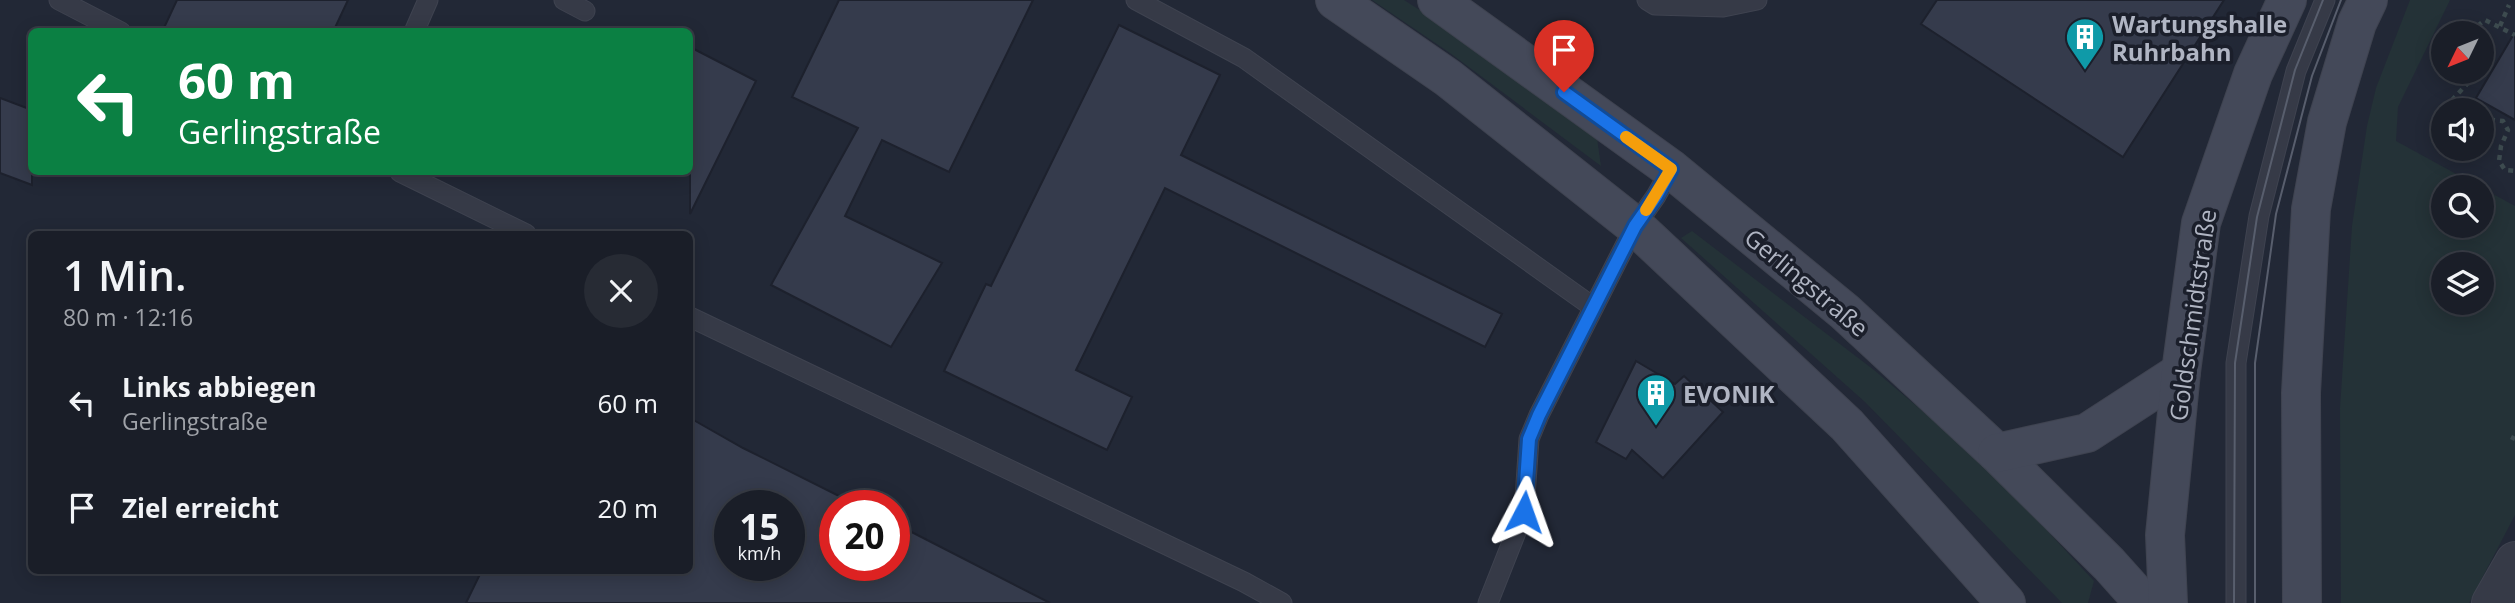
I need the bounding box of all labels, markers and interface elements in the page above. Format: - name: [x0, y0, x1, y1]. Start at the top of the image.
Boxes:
- place label: Wartungshalle Ruhrbahn: [2112, 7, 2287, 68]
- building icon: Wartungshalle Ruhrbahn: [2064, 16, 2106, 71]
- pin: [1534, 20, 1594, 92]
- north arrow: [2431, 21, 2494, 84]
- map controls: [2431, 21, 2494, 315]
- icon: arrive: [1545, 31, 1583, 69]
- text: 60 m: [178, 47, 295, 113]
- icon: left: [63, 56, 154, 147]
- button: sound: [2431, 98, 2494, 161]
- text: Gerlingstraße: [178, 110, 381, 153]
- button: search: [2431, 175, 2494, 238]
- street label: Goldschmidtstraße: [2161, 207, 2223, 423]
- street label: Gerlingstraße: [1738, 220, 1876, 344]
- text: 1 Min.: [63, 246, 187, 303]
- button: layers: [2431, 252, 2494, 315]
- button: close: [584, 254, 658, 328]
- text: 80 m · 12:16: [63, 301, 193, 333]
- text: Links abbiegen: [122, 369, 317, 405]
- building icon: EVONIK: [1635, 372, 1677, 427]
- place label: EVONIK: [1683, 377, 1775, 410]
- icon: left: [63, 384, 101, 422]
- text: 60 m: [597, 385, 658, 421]
- text: Gerlingstraße: [122, 405, 268, 437]
- position arrow: [1487, 475, 1561, 549]
- icon: arrive: [63, 489, 101, 527]
- text: Ziel erreicht: [122, 490, 279, 526]
- text: 20 m: [597, 490, 658, 526]
- speed limit sign: 20: [819, 490, 910, 581]
- text: 15: [739, 503, 780, 550]
- text: km/h: [738, 541, 781, 565]

